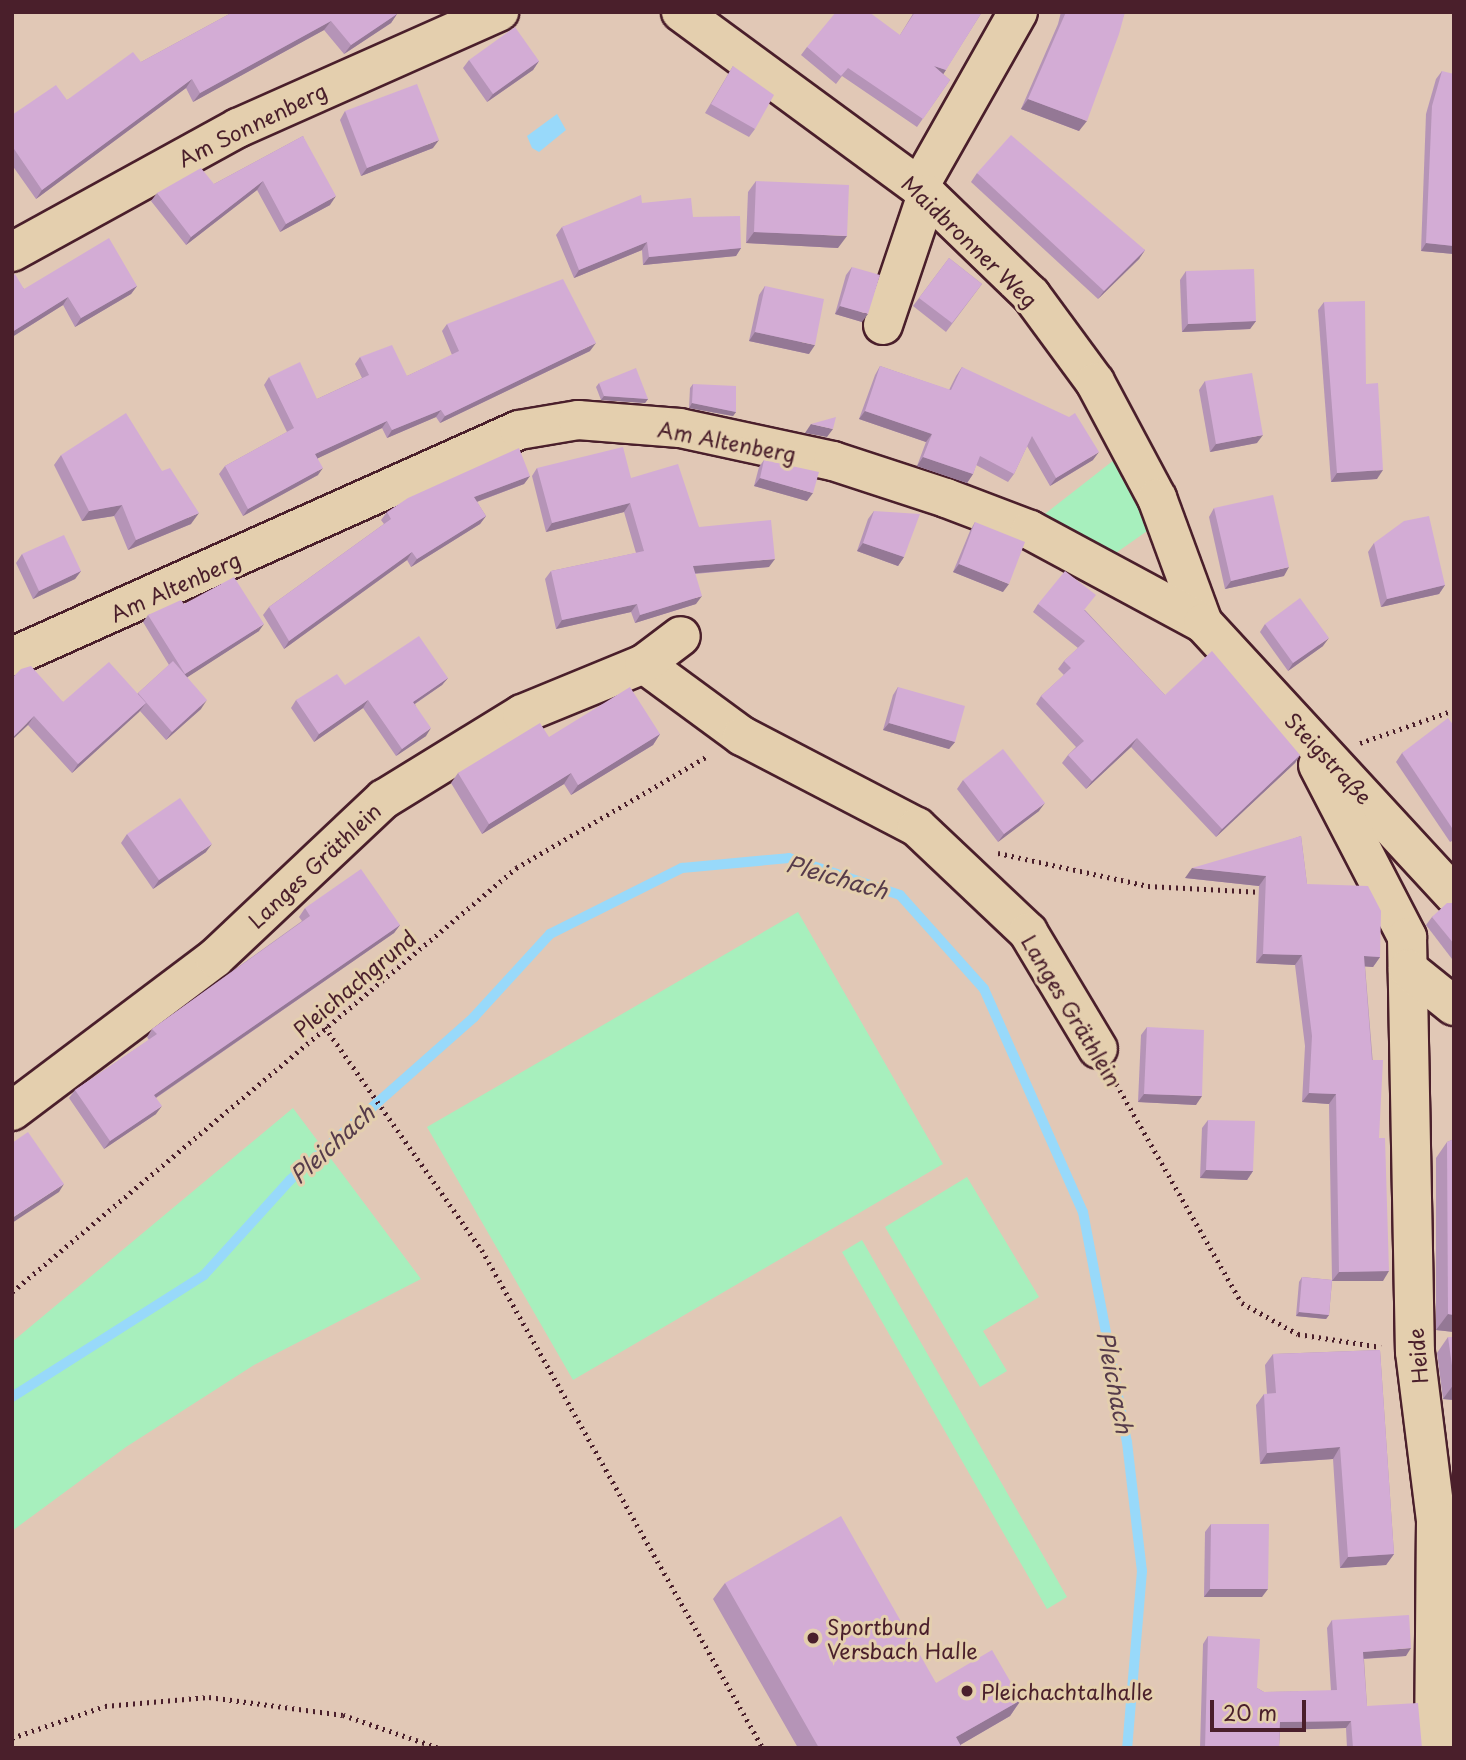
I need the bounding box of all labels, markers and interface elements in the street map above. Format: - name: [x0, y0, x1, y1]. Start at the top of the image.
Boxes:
- street label: Am Sonnenberg: [173, 77, 331, 171]
- street label: Maidbronner Weg: [896, 169, 1044, 313]
- street label: Am Altenberg: [656, 415, 798, 467]
- street label: Am Altenberg: [106, 546, 244, 626]
- street label: Steigstraße: [1280, 707, 1378, 809]
- street label: Langes Gräthlein: [242, 797, 386, 933]
- water label: Pleichach: [783, 849, 891, 905]
- street label: Pleichachgrund: [288, 924, 420, 1042]
- street label: Langes Gräthlein: [1017, 930, 1127, 1090]
- water label: Pleichach: [284, 1099, 380, 1189]
- street label: Heide: [1402, 1327, 1432, 1385]
- water label: Pleichach: [1092, 1328, 1138, 1436]
- place label: Sportbund Versbach Halle: [827, 1613, 977, 1663]
- marker: Sportbund Versbach Halle: [805, 1630, 821, 1646]
- place label: Pleichachtalhalle: [981, 1678, 1153, 1704]
- marker: Pleichachtalhalle: [959, 1683, 975, 1699]
- scale bar: [1214, 1686, 1310, 1730]
- text: 20 m: [1223, 1696, 1277, 1728]

